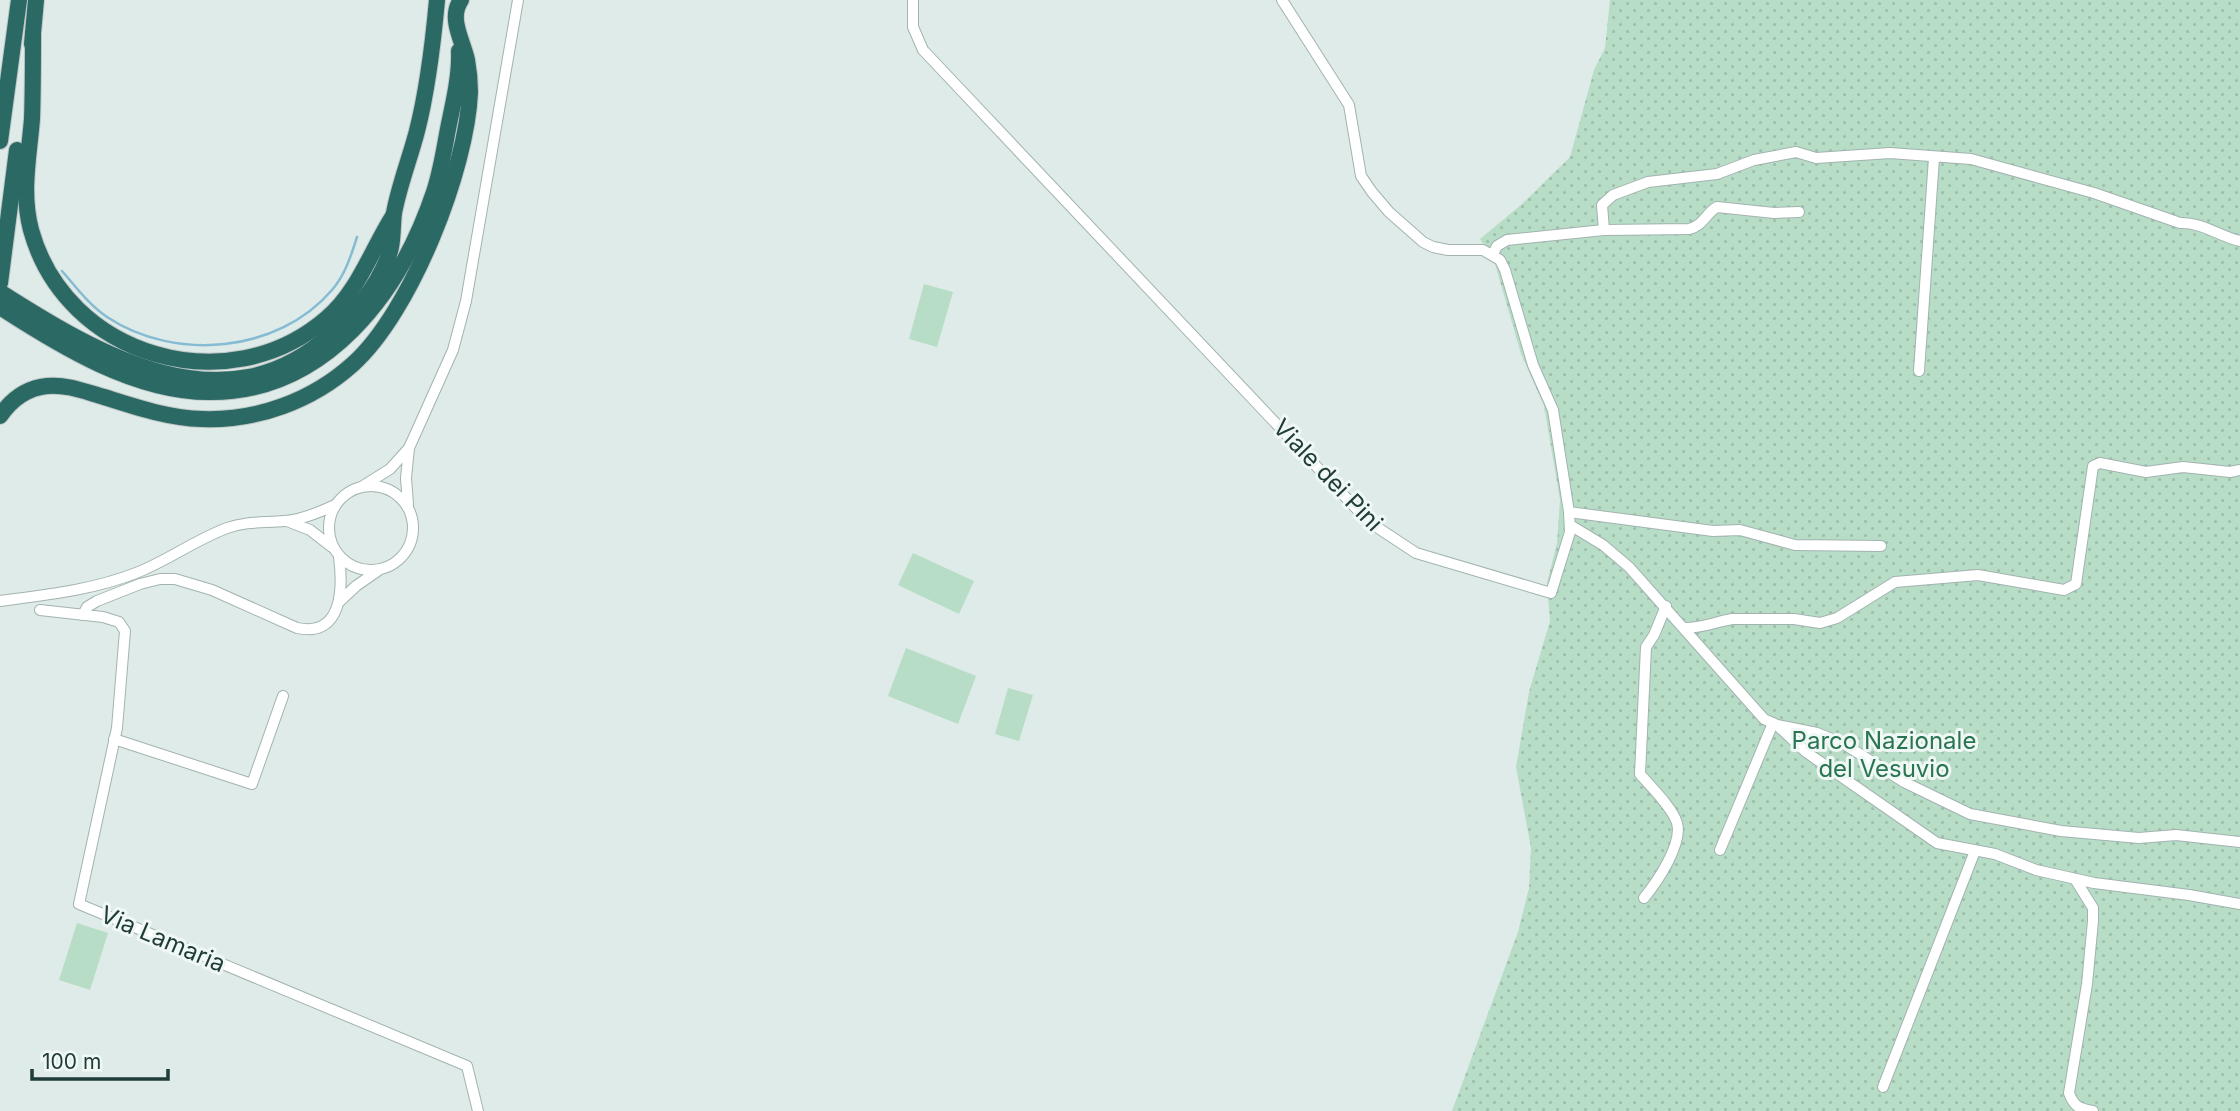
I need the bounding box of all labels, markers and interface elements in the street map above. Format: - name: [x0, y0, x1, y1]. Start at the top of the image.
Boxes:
- street label: Viale dei Pini: [1267, 413, 1389, 537]
- park label: Parco Nazionale del Vesuvio: [1792, 726, 1976, 783]
- street label: Via Lamaria: [96, 900, 230, 978]
- scale bar: [32, 1038, 168, 1082]
- text: 100 m: [42, 1049, 101, 1074]

